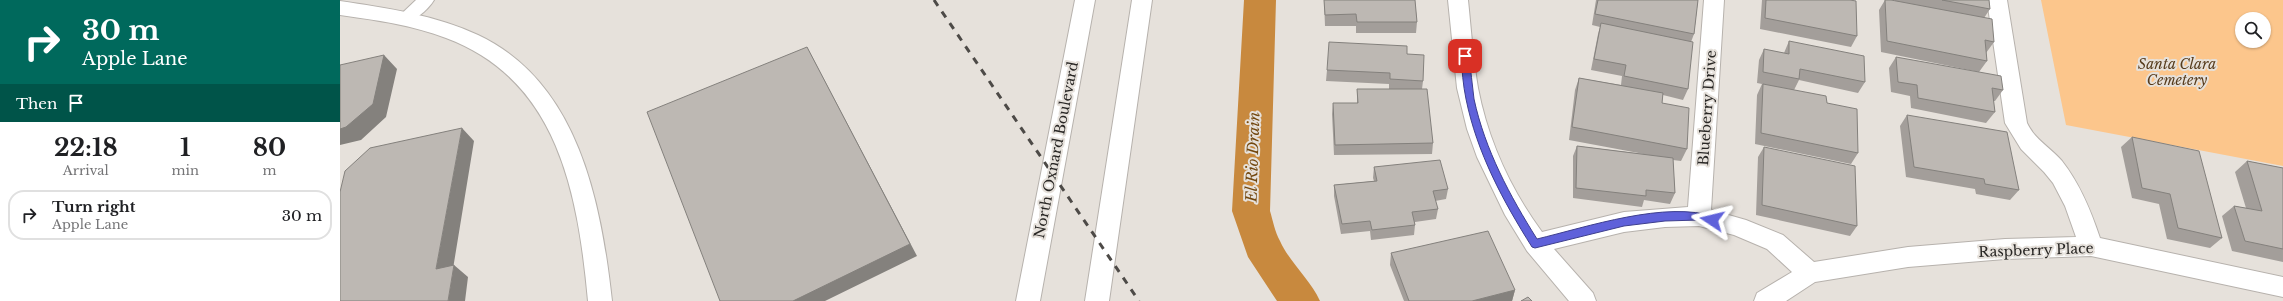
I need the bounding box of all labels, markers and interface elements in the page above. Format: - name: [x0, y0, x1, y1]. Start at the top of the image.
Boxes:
- map controls: [2235, 12, 2271, 48]
- button: search: [2235, 12, 2271, 48]
- text: 30 m: [82, 13, 159, 48]
- icon: right: [16, 16, 68, 68]
- pin: [1448, 39, 1482, 73]
- icon: arrive: [1454, 45, 1476, 67]
- text: Apple Lane: [82, 48, 187, 70]
- street label: Blueberry Drive: [1694, 50, 1720, 166]
- park label: Santa Clara Cemetery: [2138, 55, 2216, 89]
- street label: North Oxnard Boulevard: [1030, 60, 1082, 240]
- icon: arrive: [65, 92, 87, 114]
- text: Then: [16, 94, 57, 113]
- water label: El Rio Drain: [1241, 112, 1264, 203]
- text: 22:18: [54, 133, 118, 162]
- text: 1: [180, 133, 190, 162]
- text: 80: [253, 133, 286, 162]
- text: Arrival: [63, 162, 109, 179]
- text: min: [172, 162, 199, 179]
- text: m: [262, 162, 276, 179]
- text: Turn right: [52, 197, 135, 216]
- position arrow: [1691, 199, 1733, 241]
- icon: right: [18, 204, 40, 226]
- text: 30 m: [282, 206, 322, 225]
- text: Apple Lane: [52, 216, 128, 233]
- street label: Raspberry Place: [1978, 239, 2094, 261]

